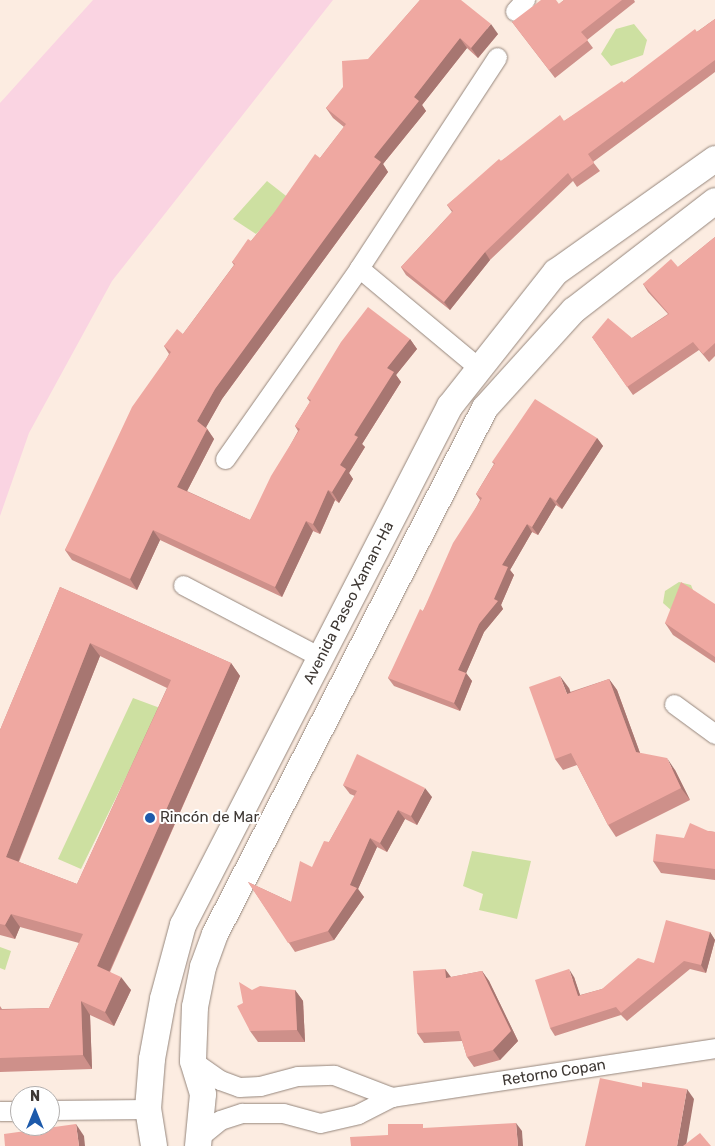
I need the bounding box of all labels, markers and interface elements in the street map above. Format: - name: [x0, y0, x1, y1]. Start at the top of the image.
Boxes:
- street label: Avenida Paseo Xaman-Ha: [300, 519, 398, 687]
- place label: Rincón de Mar: [160, 809, 259, 827]
- marker: Rincón de Mar: [144, 812, 156, 824]
- street label: Retorno Copan: [501, 1056, 607, 1090]
- north arrow: [10, 1086, 60, 1136]
- text: N: [30, 1088, 40, 1105]

